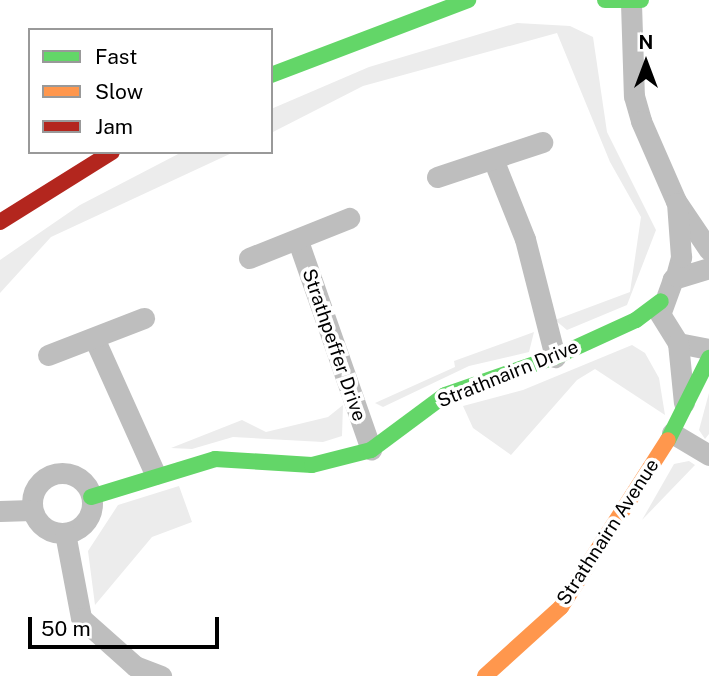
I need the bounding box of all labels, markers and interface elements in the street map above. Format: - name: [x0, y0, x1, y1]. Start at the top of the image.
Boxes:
- legend: [28, 28, 273, 154]
- north arrow: [611, 28, 681, 98]
- text: N: [639, 31, 653, 53]
- text: Fast: [95, 44, 137, 69]
- text: Slow: [95, 79, 143, 104]
- text: Jam: [95, 114, 133, 139]
- street label: Strathpeffer Drive: [297, 266, 371, 424]
- street label: Strathnairn Drive: [434, 335, 582, 413]
- street label: Strathnairn Avenue: [552, 455, 664, 609]
- scale bar: [32, 602, 222, 646]
- text: 50 m: [41, 616, 91, 641]

